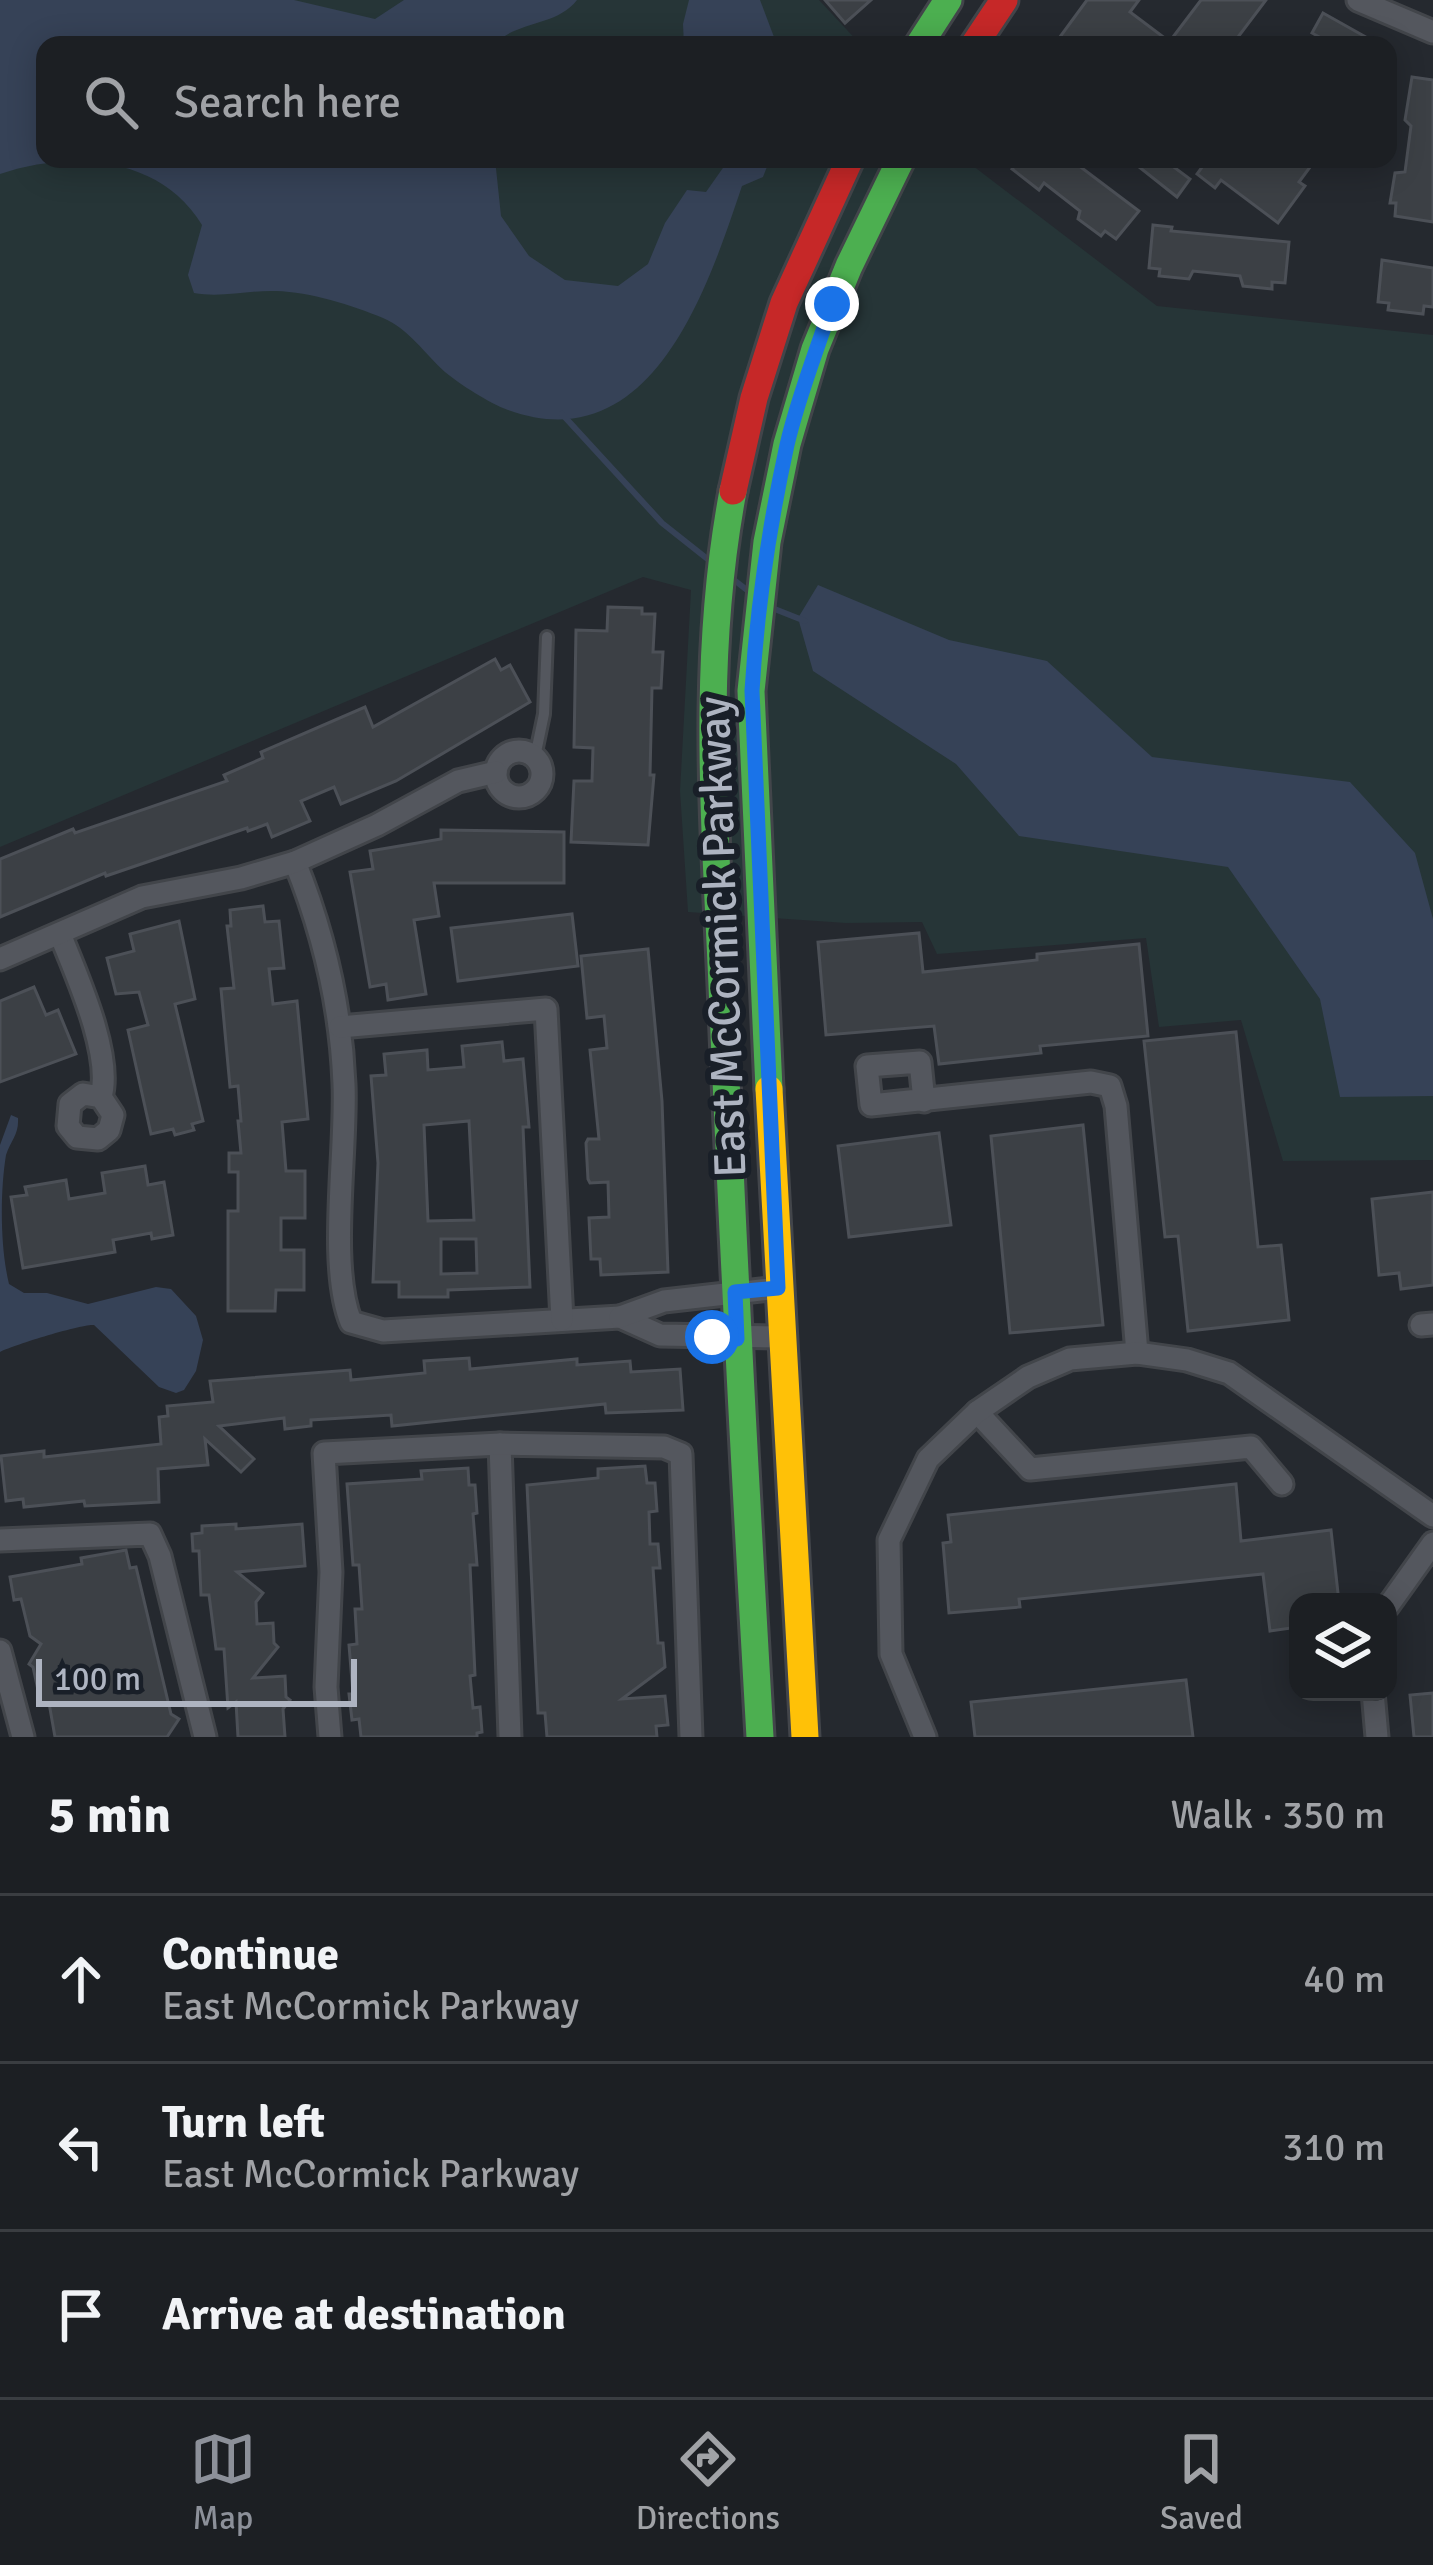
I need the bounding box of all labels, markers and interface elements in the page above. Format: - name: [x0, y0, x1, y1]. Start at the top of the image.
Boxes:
- search box: [36, 36, 1397, 168]
- icon: search: [78, 69, 144, 135]
- text: Search here: [174, 75, 401, 130]
- route end: [805, 277, 859, 331]
- street label: East McCormick Parkway: [687, 696, 758, 1178]
- route start: [685, 1310, 739, 1364]
- map controls: [1289, 1593, 1397, 1701]
- button: layers: [1289, 1593, 1397, 1701]
- scale bar: [36, 1653, 357, 1706]
- text: 100 m: [54, 1659, 141, 1700]
- text: 5 min: [48, 1784, 171, 1847]
- text: Walk · 350 m: [1171, 1791, 1385, 1839]
- text: Continue: [162, 1927, 339, 1982]
- icon: ahead: [48, 1946, 114, 2012]
- text: 40 m: [1303, 1955, 1385, 2003]
- text: East McCormick Parkway: [162, 1982, 579, 2030]
- text: Turn left: [162, 2095, 325, 2150]
- icon: left: [48, 2114, 114, 2180]
- text: 310 m: [1282, 2123, 1385, 2171]
- text: East McCormick Parkway: [162, 2150, 579, 2198]
- icon: arrive: [48, 2282, 114, 2348]
- text: Arrive at destination: [162, 2287, 566, 2342]
- tab: Map: [190, 2426, 256, 2539]
- tab: Directions: [636, 2426, 780, 2539]
- tab: Saved: [1160, 2426, 1243, 2539]

